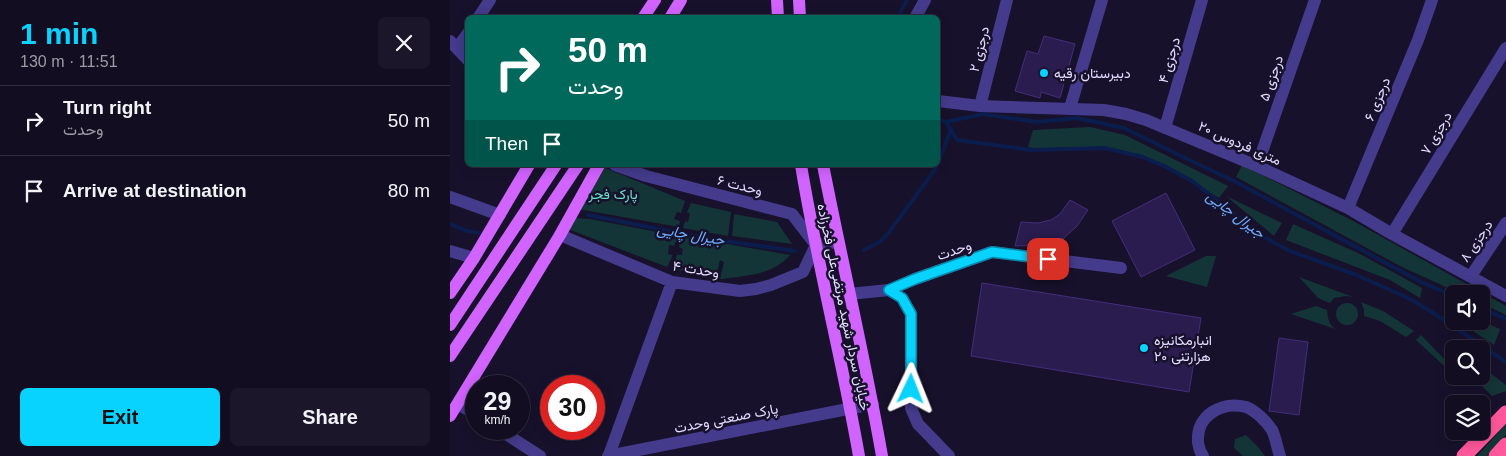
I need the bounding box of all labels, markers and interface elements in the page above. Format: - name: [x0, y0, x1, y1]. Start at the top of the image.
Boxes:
- text: 1 min: [20, 17, 98, 50]
- button: close: [378, 17, 430, 69]
- street label: درجزی ۲: [966, 24, 993, 74]
- text: 50 m: [568, 30, 648, 69]
- icon: right: [485, 35, 550, 100]
- street label: درجزی ۴: [1155, 35, 1184, 85]
- text: 130 m · 11:51: [20, 53, 118, 70]
- street label: درجزی ۵: [1256, 53, 1287, 103]
- place label: دبیرستان رقیه: [1054, 65, 1131, 82]
- marker: دبیرستان رقیه: [1038, 67, 1050, 79]
- text: وحدت: [568, 74, 623, 99]
- street label: درجزی ۶: [1361, 75, 1394, 124]
- text: Turn right: [63, 97, 151, 118]
- icon: right: [20, 107, 48, 135]
- street label: درجزی ۷: [1417, 108, 1456, 158]
- text: 50 m: [388, 110, 430, 131]
- street label: ۲۰ متری فردوس: [1196, 118, 1284, 169]
- text: وحدت: [63, 121, 103, 138]
- icon: arrive: [538, 130, 566, 158]
- text: Then: [485, 133, 528, 154]
- street label: وحدت ۶: [715, 172, 764, 199]
- icon: arrive: [20, 177, 48, 205]
- text: Arrive at destination: [63, 180, 247, 201]
- text: 80 m: [388, 180, 430, 201]
- park label: پارک فجر: [587, 186, 638, 204]
- water label: جیرال چایی: [1202, 187, 1269, 244]
- street label: خیابان سردار شهید مرتضی‌علی فخرزاده: [813, 202, 874, 412]
- street label: درجزی ۸: [1456, 217, 1497, 266]
- water label: جیرال چایی: [655, 220, 727, 250]
- street label: وحدت: [935, 237, 974, 264]
- pin: [1027, 238, 1069, 280]
- icon: arrive: [1034, 245, 1062, 273]
- street label: وحدت ۴: [671, 257, 721, 282]
- map controls: [1445, 285, 1490, 440]
- button: sound: [1445, 285, 1490, 330]
- place label: انبارمکانیزه ۲۰ هزارتنی: [1154, 332, 1212, 365]
- button: search: [1445, 340, 1490, 385]
- marker: انبارمکانیزه ۲۰ هزارتنی: [1138, 342, 1150, 354]
- position arrow: [884, 362, 936, 414]
- speed limit sign: 30: [540, 375, 605, 440]
- text: 29: [484, 387, 511, 415]
- button: Exit: [20, 388, 220, 446]
- button: Share: [230, 388, 430, 446]
- button: layers: [1445, 395, 1490, 440]
- street label: پارک صنعتی وحدت: [673, 400, 780, 438]
- text: km/h: [484, 413, 511, 427]

